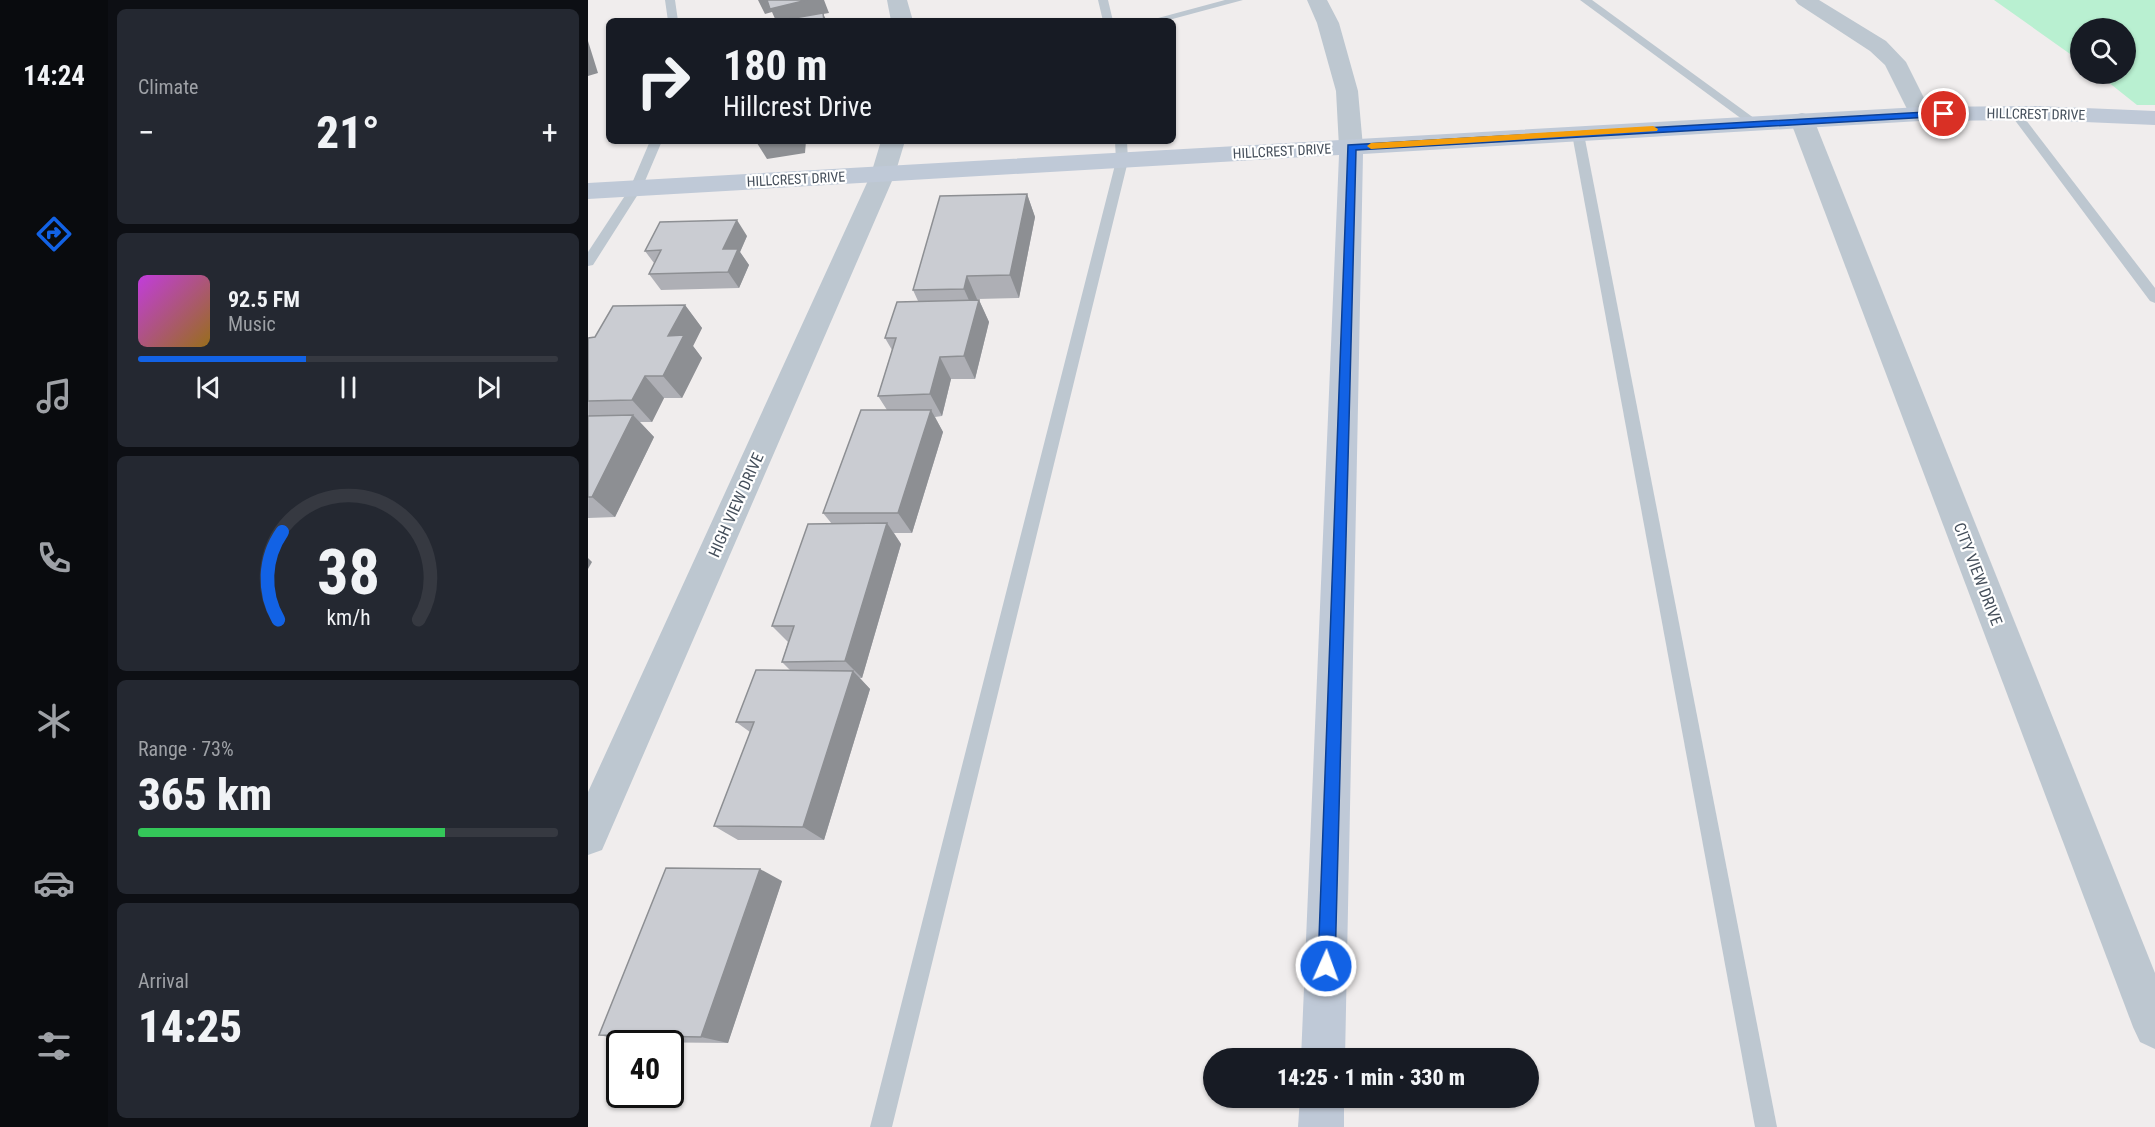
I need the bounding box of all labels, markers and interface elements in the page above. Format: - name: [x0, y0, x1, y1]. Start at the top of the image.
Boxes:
- map controls: [2070, 18, 2136, 84]
- button: search: [2070, 18, 2136, 84]
- text: 180 m: [723, 41, 828, 90]
- icon: right: [624, 42, 702, 120]
- text: 14:24: [23, 60, 85, 92]
- text: Climate: [138, 75, 198, 99]
- pin: [1918, 88, 1969, 139]
- text: Hillcrest Drive: [723, 91, 872, 123]
- icon: arrive: [1927, 97, 1960, 130]
- street label: HILLCREST DRIVE: [1987, 105, 2085, 123]
- text: 21°: [316, 106, 380, 159]
- text: −: [138, 113, 155, 152]
- text: +: [542, 113, 558, 152]
- street label: HILLCREST DRIVE: [1232, 140, 1332, 162]
- street label: HILLCREST DRIVE: [746, 168, 846, 190]
- icon: directions: [33, 213, 75, 255]
- text: 92.5 FM: [228, 287, 300, 312]
- text: Music: [228, 312, 276, 336]
- icon: previous: [192, 371, 225, 404]
- icon: pause: [332, 371, 365, 404]
- icon: next: [472, 371, 505, 404]
- icon: music: [33, 375, 75, 417]
- street label: HIGH VIEW DRIVE: [704, 450, 768, 560]
- street label: CITY VIEW DRIVE: [1950, 520, 2006, 628]
- icon: phone: [33, 537, 75, 579]
- text: 38: [316, 537, 380, 610]
- text: km/h: [326, 606, 370, 631]
- icon: climate: [33, 700, 75, 742]
- text: Range · 73%: [138, 737, 234, 761]
- text: 365 km: [138, 768, 272, 821]
- icon: car: [33, 862, 75, 904]
- position arrow: [1294, 934, 1358, 998]
- text: Arrival: [138, 969, 189, 993]
- text: 14:25: [138, 1000, 242, 1053]
- icon: filters: [33, 1025, 75, 1067]
- speed limit sign: 40: [606, 1030, 684, 1108]
- text: 14:25 · 1 min · 330 m: [1277, 1065, 1465, 1090]

